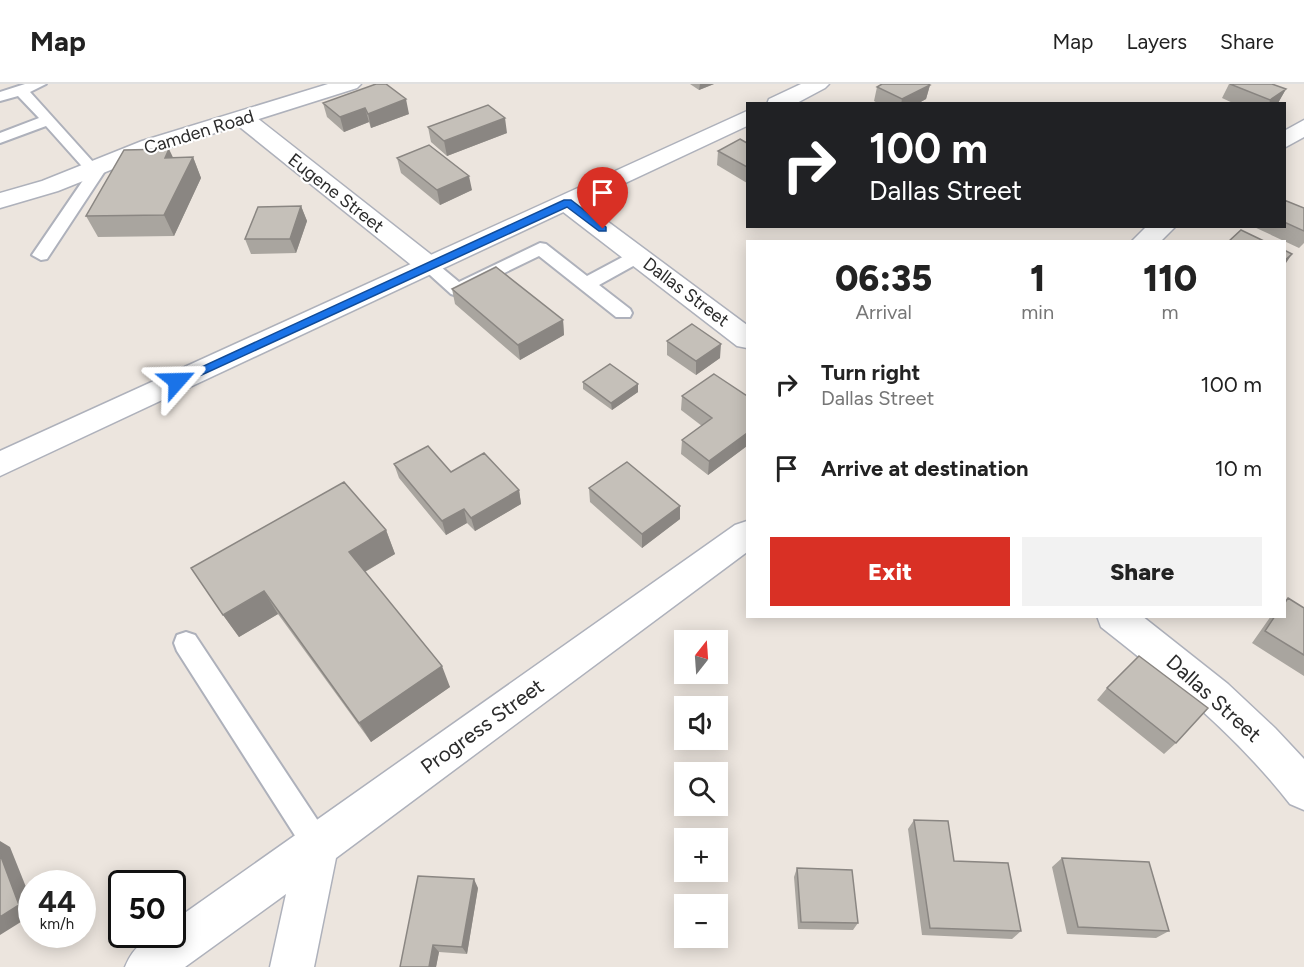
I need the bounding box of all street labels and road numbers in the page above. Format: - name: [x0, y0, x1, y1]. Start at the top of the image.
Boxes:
- street label: Camden Road: [141, 105, 257, 159]
- street label: Eugene Street: [284, 149, 389, 237]
- street label: Dallas Street: [639, 253, 733, 332]
- street label: Dallas Street: [1161, 649, 1267, 747]
- street label: Progress Street: [416, 673, 548, 779]

